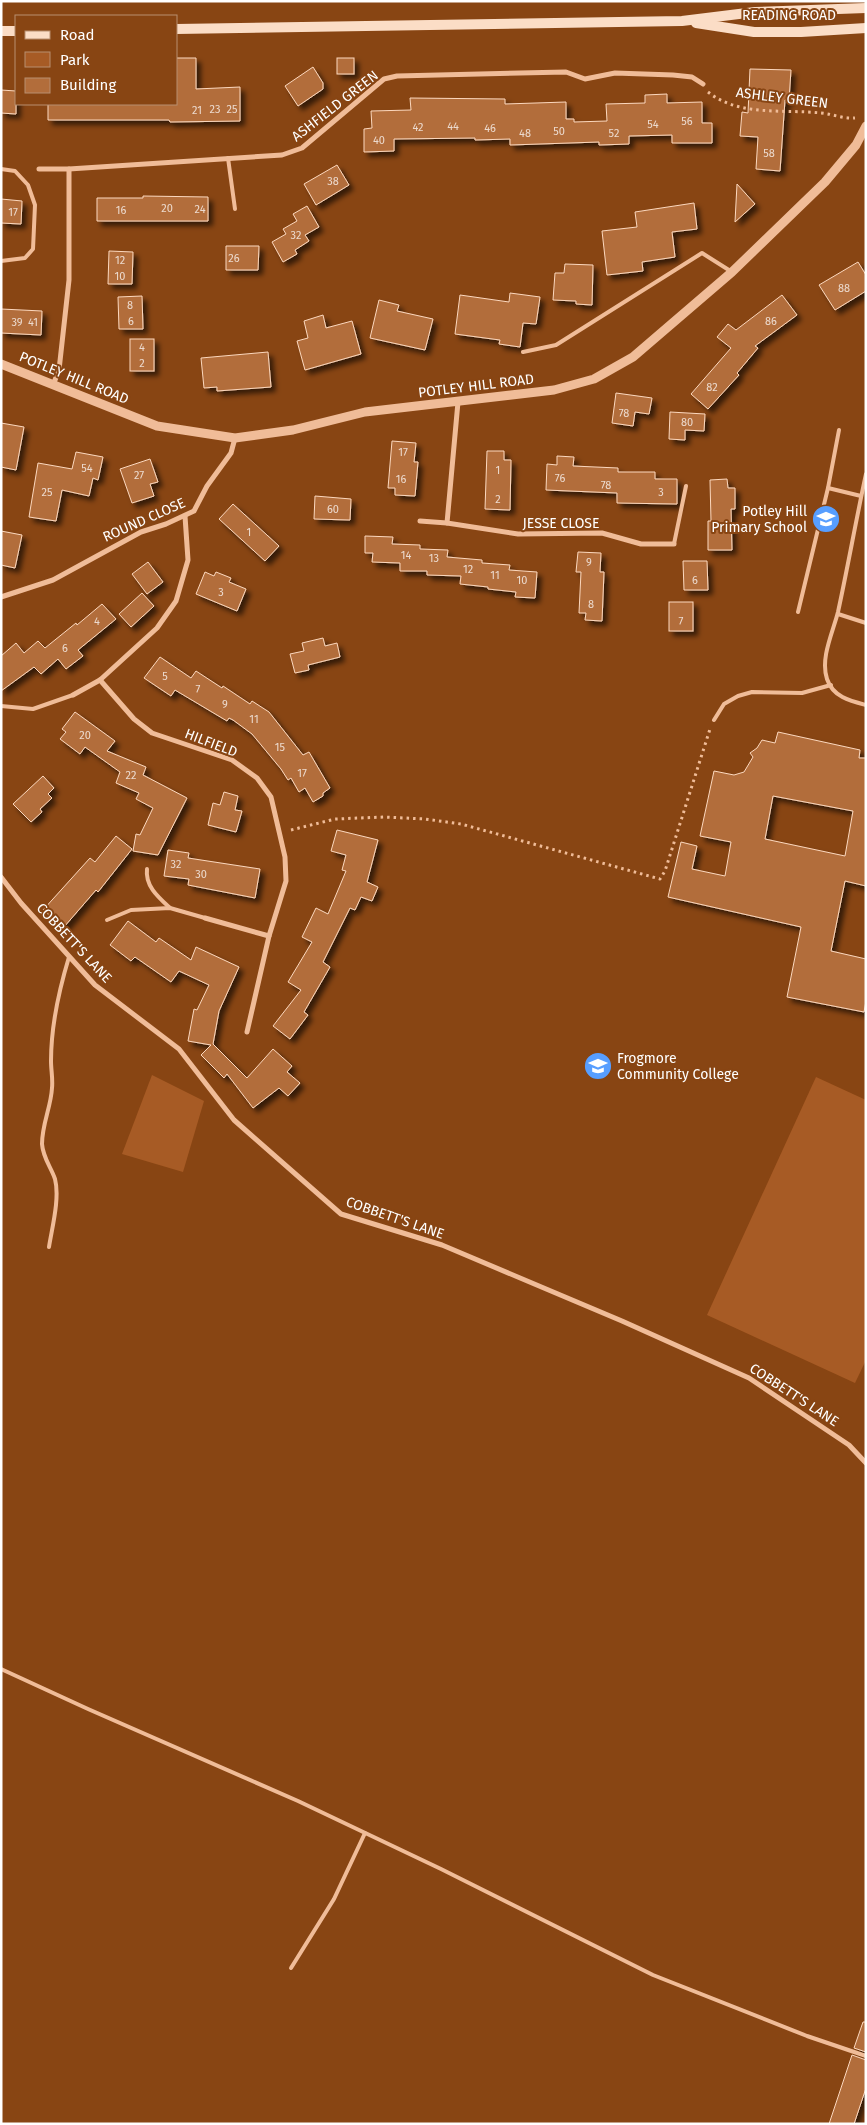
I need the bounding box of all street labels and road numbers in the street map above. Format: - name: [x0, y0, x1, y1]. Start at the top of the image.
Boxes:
- street label: READING ROAD: [742, 7, 836, 24]
- street label: ASHFIELD GREEN: [288, 67, 382, 145]
- street label: ASHLEY GREEN: [735, 84, 829, 112]
- street label: POTLEY HILL ROAD: [17, 348, 131, 408]
- street label: POTLEY HILL ROAD: [417, 370, 535, 402]
- street label: ROUND CLOSE: [100, 494, 188, 546]
- street label: JESSE CLOSE: [523, 515, 599, 532]
- street label: HILFIELD: [182, 725, 240, 761]
- street label: COBBETT'S LANE: [33, 900, 115, 986]
- street label: COBBETT'S LANE: [344, 1193, 446, 1243]
- street label: COBBETT'S LANE: [746, 1360, 842, 1430]

